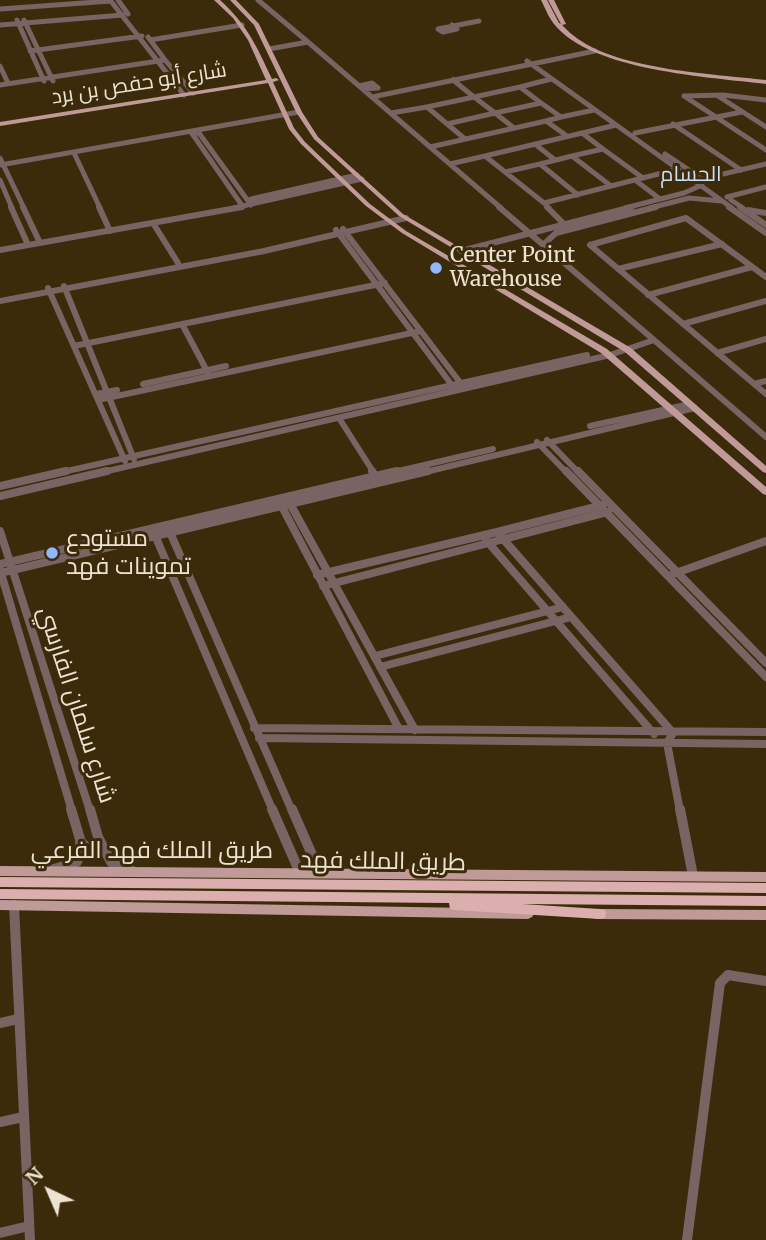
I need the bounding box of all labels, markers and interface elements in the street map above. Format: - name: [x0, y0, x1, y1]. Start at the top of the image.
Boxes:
- street label: شارع أبو حفص بن برد: [50, 58, 228, 110]
- district label: الحسام: [660, 162, 722, 188]
- place label: Center Point Warehouse: [450, 243, 575, 293]
- marker: Center Point Warehouse: [428, 260, 444, 276]
- place label: مستودع تموينات فهد: [66, 525, 191, 581]
- marker: مستودع تموينات فهد: [44, 545, 60, 561]
- street label: شارع سلمان الفارسي: [31, 603, 121, 807]
- street label: طريق الملك فهد الفرعي: [31, 837, 273, 865]
- street label: طريق الملك فهد: [300, 846, 466, 878]
- north arrow: [14, 1156, 84, 1226]
- text: N: [21, 1162, 48, 1190]

